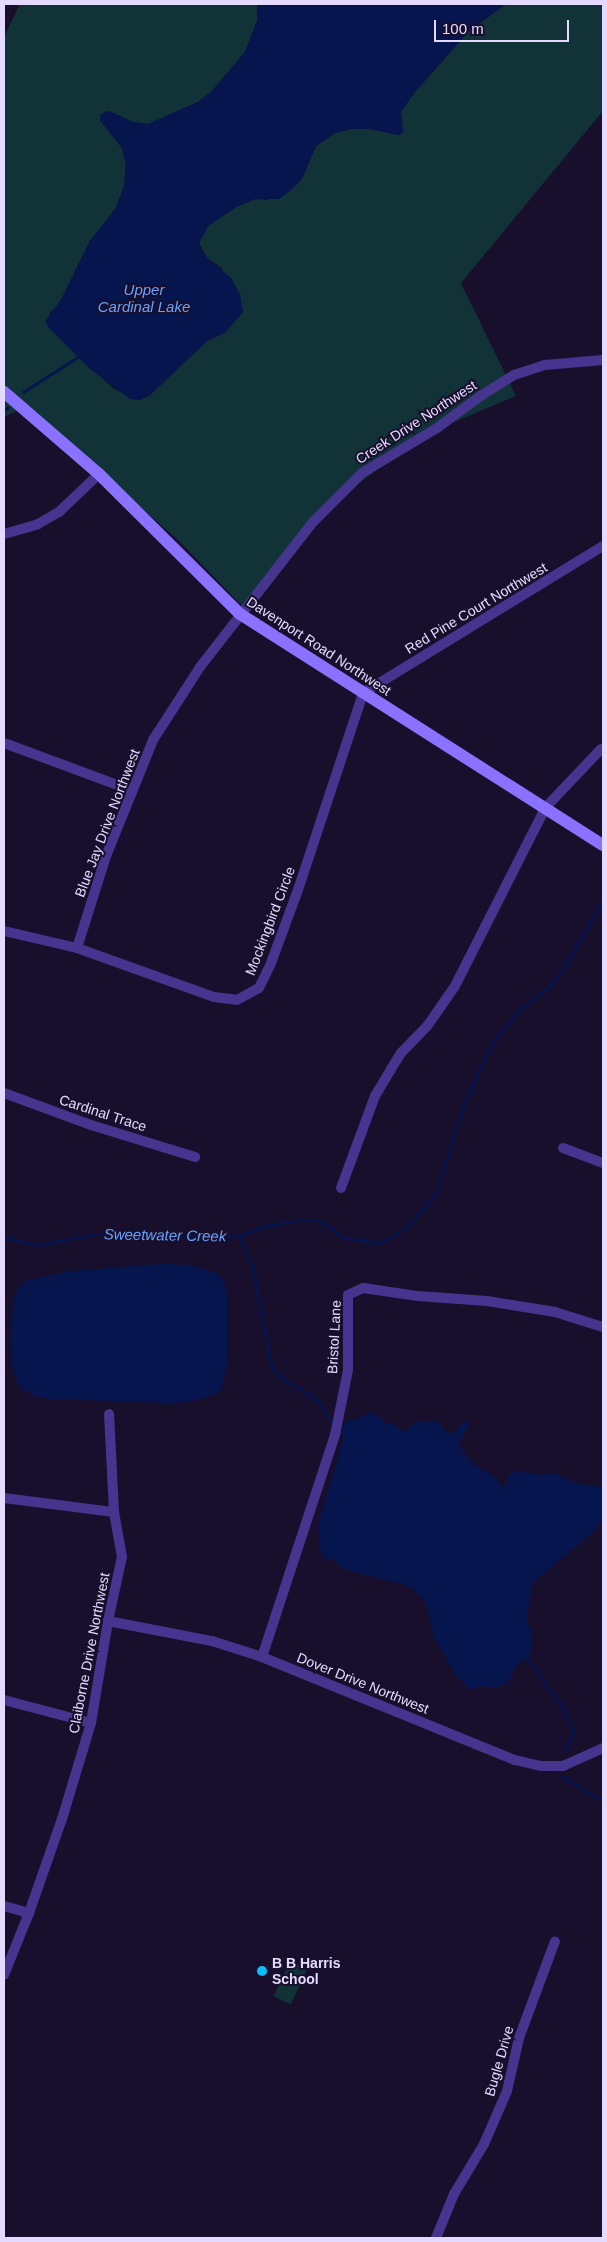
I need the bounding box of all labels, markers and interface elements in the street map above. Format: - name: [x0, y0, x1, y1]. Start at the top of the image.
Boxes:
- scale bar: [437, 10, 572, 42]
- text: 100 m: [442, 20, 484, 37]
- water label: Upper Cardinal Lake: [98, 280, 190, 315]
- street label: Creek Drive Northwest: [352, 377, 480, 467]
- street label: Red Pine Court Northwest: [402, 559, 550, 657]
- street label: Davenport Road Northwest: [244, 593, 394, 699]
- street label: Blue Jay Drive Northwest: [71, 747, 143, 899]
- street label: Mockingbird Circle: [242, 864, 298, 978]
- street label: Cardinal Trace: [57, 1091, 149, 1135]
- water label: Sweetwater Creek: [104, 1225, 226, 1245]
- street label: Bristol Lane: [324, 1300, 344, 1374]
- street label: Claiborne Drive Northwest: [65, 1571, 113, 1735]
- street label: Dover Drive Northwest: [295, 1649, 431, 1717]
- place label: B B Harris School: [272, 1955, 340, 1988]
- marker: B B Harris School: [256, 1965, 268, 1977]
- street label: Bugle Drive: [481, 2024, 517, 2098]

